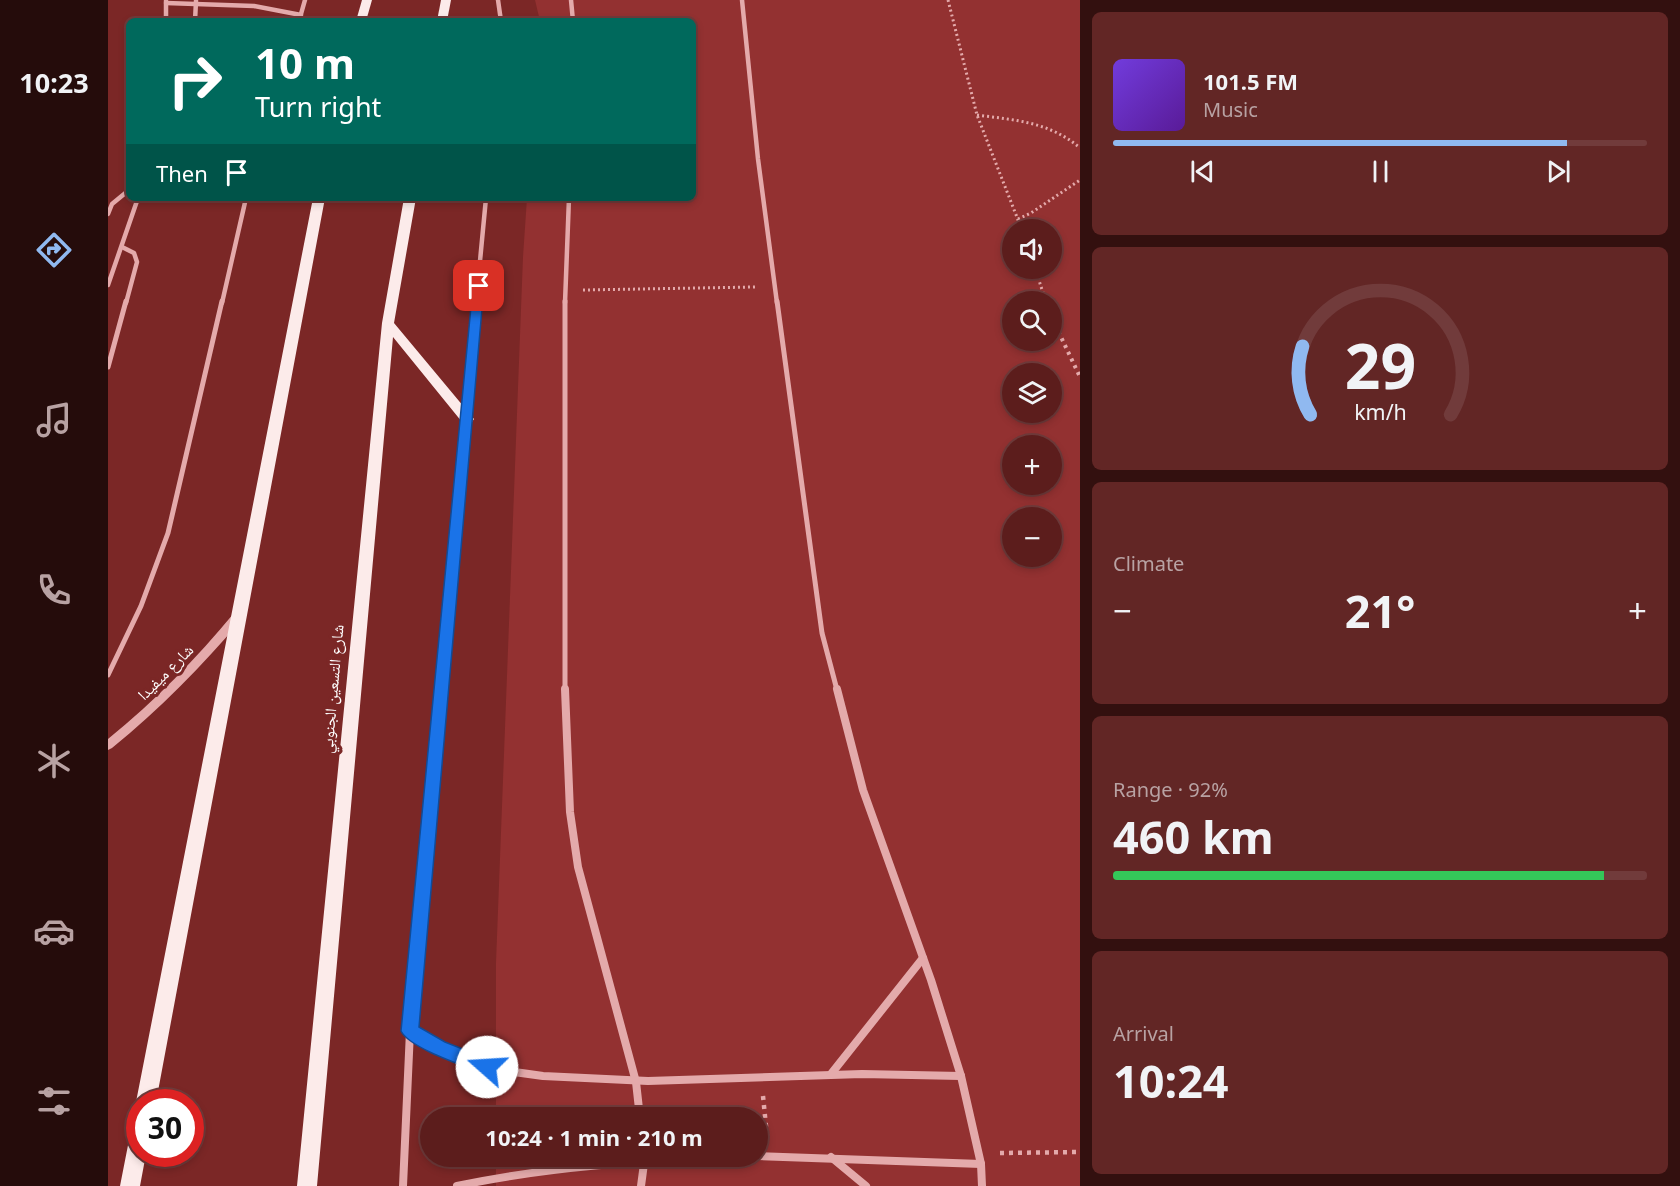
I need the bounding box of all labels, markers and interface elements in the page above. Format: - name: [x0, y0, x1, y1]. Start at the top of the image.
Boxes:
- text: 10 m: [255, 34, 355, 91]
- icon: right: [156, 42, 234, 120]
- text: 10:23: [19, 64, 89, 101]
- text: 101.5 FM: [1203, 66, 1298, 96]
- text: Turn right: [255, 88, 381, 125]
- text: Music: [1203, 96, 1258, 123]
- icon: previous: [1186, 155, 1219, 188]
- icon: pause: [1364, 155, 1397, 188]
- icon: next: [1542, 155, 1575, 188]
- icon: arrive: [220, 156, 253, 189]
- text: Then: [156, 158, 208, 188]
- map controls: [1002, 219, 1062, 567]
- button: sound: [1002, 219, 1062, 279]
- icon: directions: [33, 229, 75, 271]
- pin: [453, 260, 504, 311]
- icon: arrive: [462, 269, 495, 302]
- button: search: [1002, 291, 1062, 351]
- text: 29: [1344, 322, 1416, 407]
- button: layers: [1002, 363, 1062, 423]
- text: km/h: [1354, 398, 1406, 427]
- icon: music: [33, 399, 75, 441]
- button: +: [1002, 435, 1062, 495]
- button: −: [1002, 507, 1062, 567]
- text: Climate: [1113, 550, 1184, 577]
- icon: phone: [33, 569, 75, 611]
- text: 21°: [1345, 580, 1415, 641]
- text: −: [1113, 588, 1132, 633]
- text: +: [1628, 588, 1647, 633]
- street label: شارع التسعين الجنوبي: [315, 624, 351, 755]
- street label: شارع ميفيدا: [132, 639, 198, 705]
- icon: climate: [33, 740, 75, 782]
- text: Range · 92%: [1113, 776, 1228, 803]
- text: 460 km: [1113, 806, 1274, 867]
- icon: car: [33, 910, 75, 952]
- text: Arrival: [1113, 1020, 1174, 1047]
- position arrow: [455, 1035, 519, 1099]
- text: 10:24: [1113, 1050, 1229, 1111]
- icon: filters: [33, 1080, 75, 1122]
- speed limit sign: 30: [126, 1089, 204, 1167]
- text: 10:24 · 1 min · 210 m: [485, 1122, 703, 1152]

